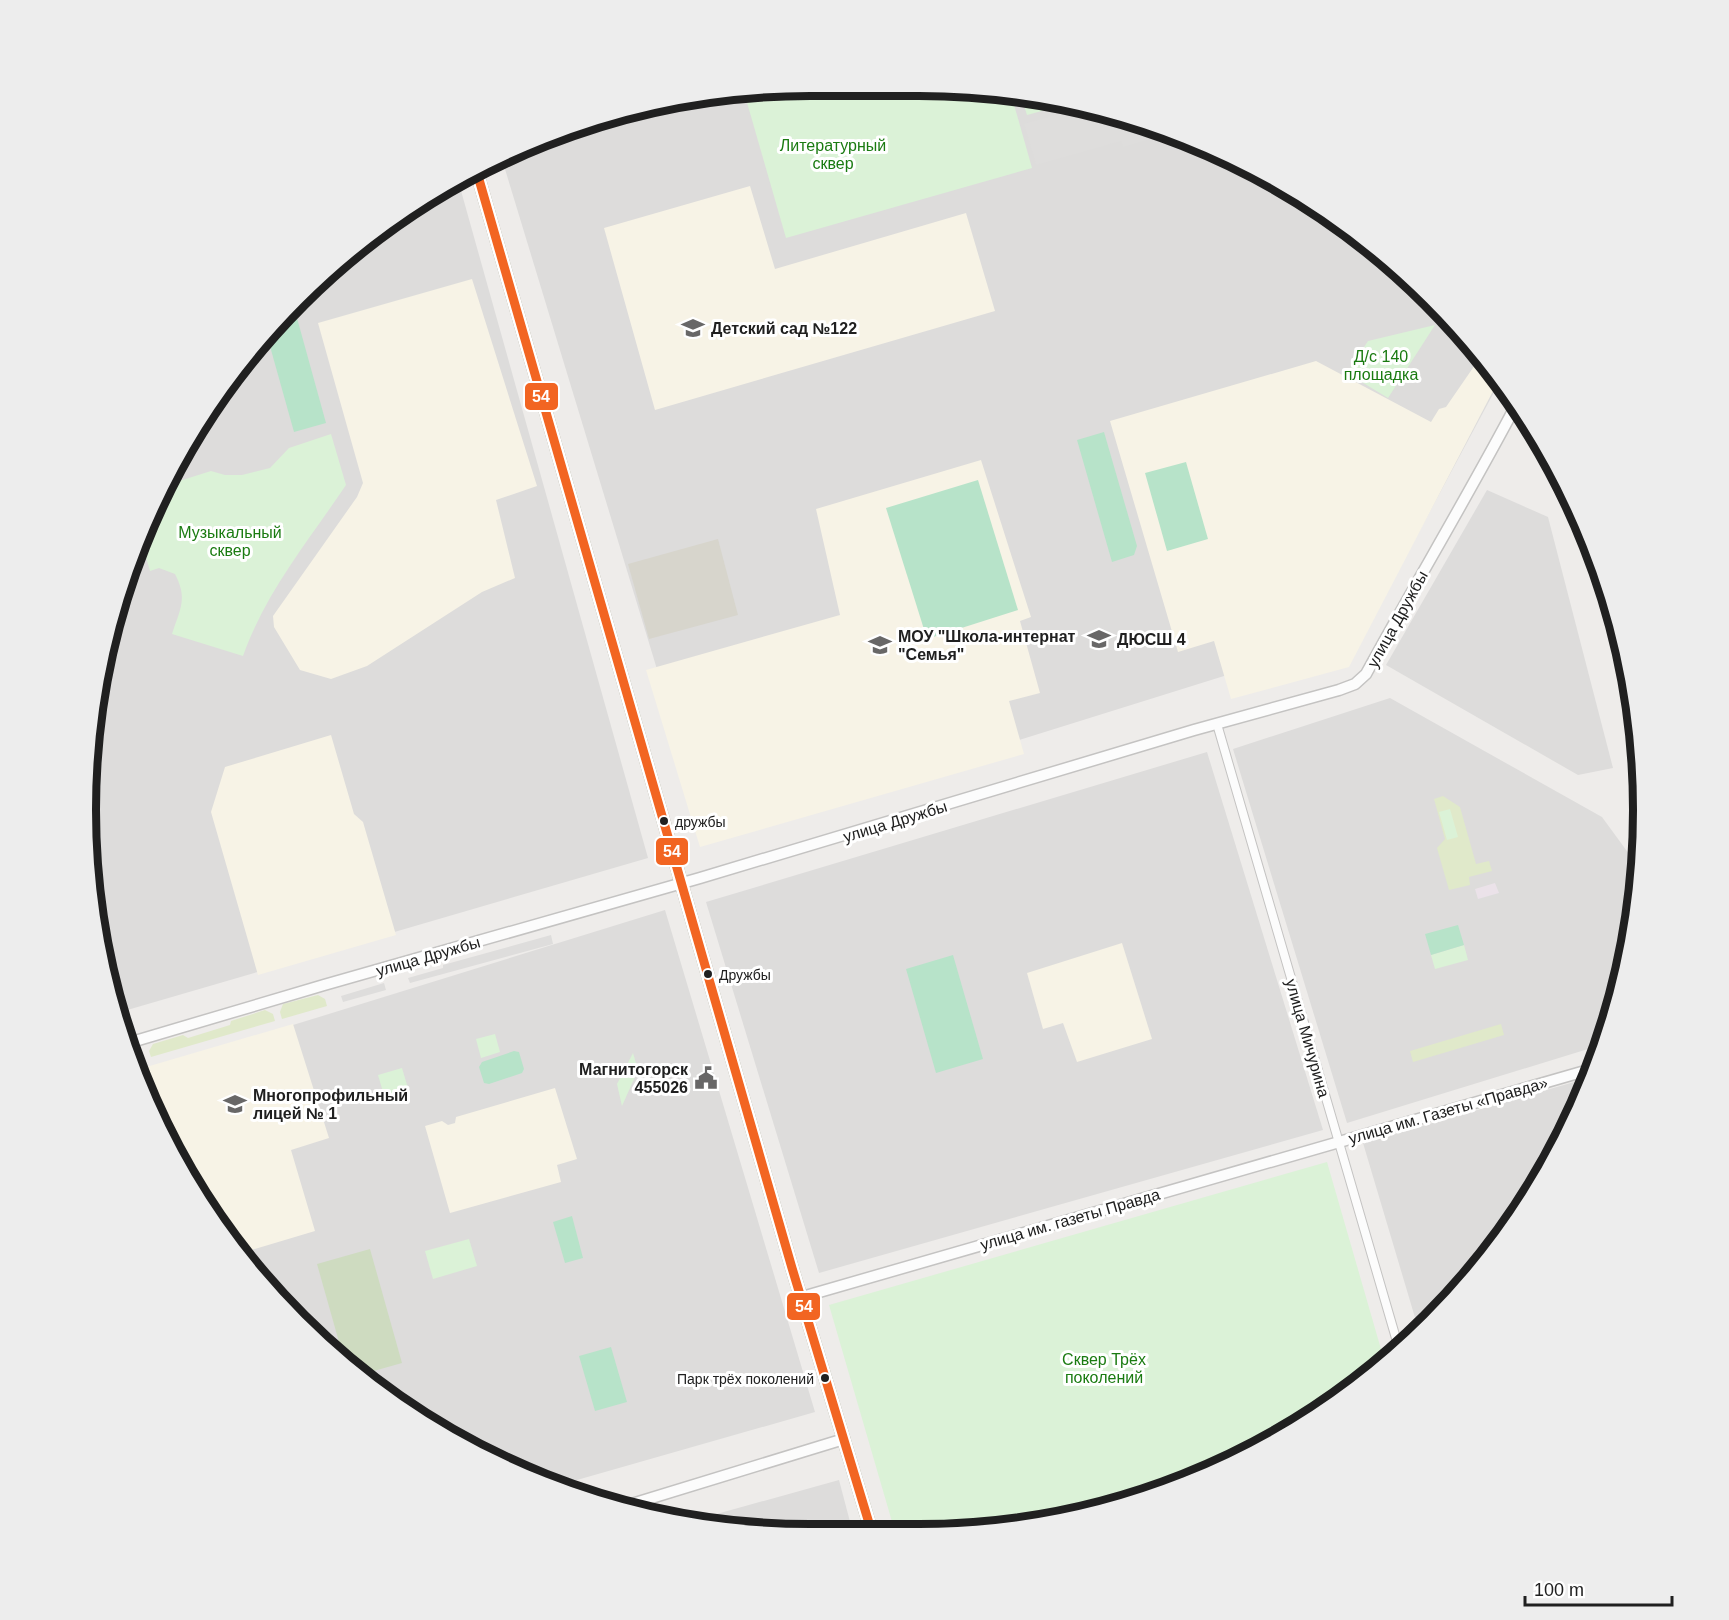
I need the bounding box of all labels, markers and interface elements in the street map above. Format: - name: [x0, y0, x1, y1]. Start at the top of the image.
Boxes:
- park label: Литературный сквер: [780, 137, 886, 172]
- school or university icon: Детский сад №122: [680, 315, 706, 341]
- place label: Детский сад №122: [711, 320, 857, 337]
- park label: Д/с 140 площадка: [1344, 348, 1418, 383]
- line badge: 54: [524, 382, 559, 411]
- text: 54: [532, 388, 550, 405]
- park label: Музыкальный сквер: [178, 524, 282, 559]
- street label: улица Дружбы: [1364, 568, 1431, 670]
- school or university icon: ДЮСШ 4: [1086, 626, 1112, 652]
- place label: МОУ "Школа-интернат "Семья": [898, 628, 1076, 663]
- place label: ДЮСШ 4: [1117, 631, 1186, 648]
- school or university icon: МОУ "Школа-интернат "Семья": [867, 632, 893, 658]
- street label: улица Дружбы: [841, 798, 949, 845]
- place label: дружбы: [675, 814, 726, 830]
- marker: дружбы: [658, 815, 670, 827]
- line badge: 54: [655, 837, 689, 866]
- text: 54: [663, 843, 681, 860]
- street label: улица Дружбы: [374, 933, 482, 979]
- place label: Дружбы: [719, 967, 771, 983]
- marker: Дружбы: [702, 968, 714, 980]
- street label: улица Мичурина: [1282, 977, 1333, 1099]
- place label: Магнитогорск 455026: [579, 1061, 689, 1096]
- public building icon: Магнитогорск 455026: [693, 1065, 719, 1091]
- street label: улица им. Газеты «Правда»: [1347, 1074, 1550, 1147]
- place label: Многопрофильный лицей № 1: [253, 1087, 408, 1122]
- school or university icon: Многопрофильный лицей № 1: [222, 1091, 248, 1117]
- street label: улица им. газеты Правда: [978, 1186, 1162, 1253]
- line badge: 54: [786, 1292, 821, 1321]
- text: 54: [795, 1298, 813, 1315]
- park label: Сквер Трёх поколений: [1062, 1351, 1146, 1386]
- place label: Парк трёх поколений: [677, 1371, 814, 1387]
- marker: Парк трёх поколений: [819, 1372, 831, 1384]
- scale bar: [1525, 1569, 1672, 1607]
- text: 100 m: [1534, 1580, 1584, 1600]

